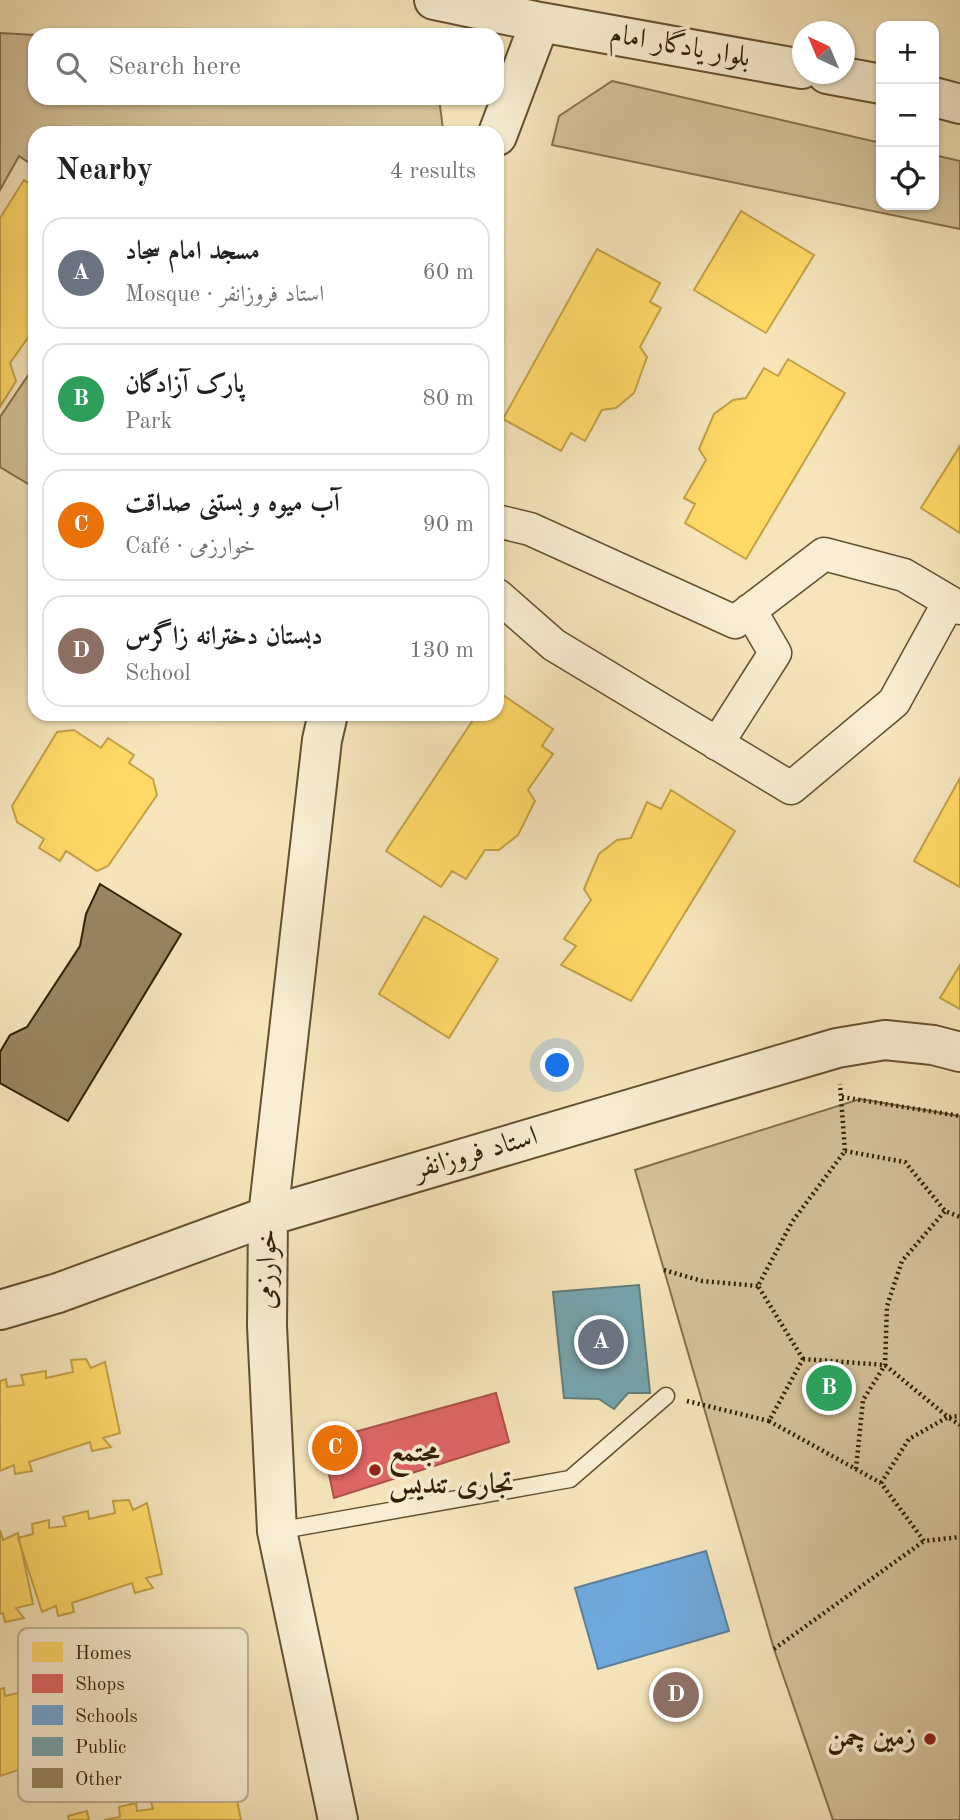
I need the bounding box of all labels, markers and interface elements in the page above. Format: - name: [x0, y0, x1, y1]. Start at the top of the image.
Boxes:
- street label: بلوار یادگار امام: [606, 16, 753, 81]
- north arrow: [792, 21, 855, 84]
- map controls: [876, 21, 939, 210]
- button: +: [876, 21, 939, 84]
- search box: [28, 28, 504, 105]
- icon: search: [52, 48, 90, 86]
- text: Search here: [108, 54, 241, 80]
- button: −: [876, 84, 939, 147]
- button: locate: [876, 147, 939, 210]
- text: Nearby: [56, 156, 153, 186]
- text: 4 results: [390, 160, 476, 183]
- text: مسجد امام سجاد: [125, 239, 260, 265]
- text: A: [72, 261, 90, 284]
- text: 60 m: [423, 261, 474, 284]
- text: Mosque · استاد فروزانفر: [125, 283, 324, 306]
- text: پارک آزادگان: [125, 372, 244, 398]
- text: B: [73, 387, 89, 410]
- text: 80 m: [423, 387, 474, 410]
- text: Park: [125, 410, 172, 433]
- text: آب میوه و بستنی صداقت: [125, 491, 340, 517]
- text: C: [73, 513, 89, 536]
- text: 90 m: [423, 513, 474, 536]
- text: Café · خوارزمی: [125, 535, 255, 558]
- text: دبستان دخترانه زاگرس: [125, 624, 323, 650]
- text: D: [72, 639, 90, 662]
- text: 130 m: [409, 639, 474, 662]
- text: School: [125, 662, 191, 685]
- your location: [540, 1048, 574, 1082]
- street label: استاد فروزانفر: [408, 1123, 541, 1187]
- street label: خوارزمی: [253, 1228, 284, 1310]
- pin: A: [578, 1316, 624, 1368]
- pin: B: [806, 1362, 852, 1414]
- pin: C: [312, 1422, 358, 1474]
- place label: مجتمع تجاری تندیس: [389, 1440, 514, 1503]
- marker: مجتمع تجاری تندیس: [367, 1462, 383, 1478]
- legend: [18, 1628, 248, 1802]
- text: Homes: [75, 1645, 131, 1664]
- pin: D: [653, 1669, 699, 1721]
- text: Shops: [75, 1676, 125, 1695]
- text: Schools: [75, 1708, 138, 1727]
- place label: زمین چمن: [827, 1725, 916, 1755]
- marker: زمین چمن: [922, 1731, 938, 1747]
- text: Public: [75, 1739, 126, 1758]
- text: Other: [75, 1771, 122, 1790]

